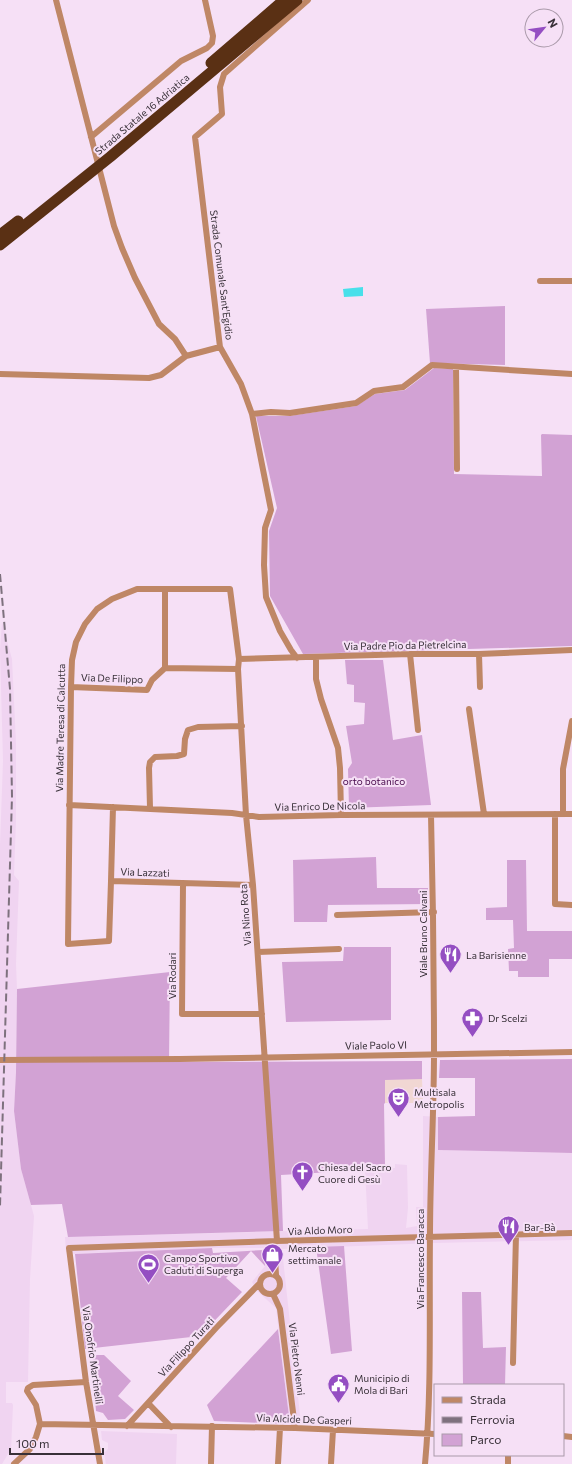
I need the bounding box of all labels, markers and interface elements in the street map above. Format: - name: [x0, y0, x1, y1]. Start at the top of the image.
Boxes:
- north arrow: [524, 8, 564, 48]
- text: N: [545, 16, 561, 30]
- street label: Strada Statale 16 Adriatica: [92, 71, 192, 157]
- street label: Strada Comunale Sant'Egidio: [208, 209, 236, 341]
- street label: Via Padre Pio da Pietrelcina: [344, 638, 466, 652]
- street label: Via Madre Teresa di Calcutta: [53, 664, 67, 792]
- street label: Via De Filippo: [81, 671, 143, 685]
- park label: orto botanico: [343, 775, 405, 787]
- street label: Via Enrico De Nicola: [274, 799, 366, 813]
- street label: Via Lazzati: [120, 865, 170, 879]
- street label: Via Nino Rota: [237, 884, 253, 946]
- street label: Viale Bruno Calvani: [417, 890, 429, 978]
- restaurant icon: La Barisienne: [437, 942, 463, 975]
- place label: La Barisienne: [466, 949, 526, 961]
- street label: Via Rodari: [166, 953, 178, 999]
- pharmacy icon: Dr Scelzi: [460, 1005, 486, 1038]
- place label: Dr Scelzi: [488, 1012, 527, 1024]
- street label: Viale Paolo VI: [345, 1038, 407, 1052]
- theatre icon: Multisala Metropolis: [386, 1085, 412, 1118]
- place label: Multisala Metropolis: [414, 1086, 465, 1110]
- church icon: Chiesa del Sacro Cuore di Gesù: [289, 1160, 315, 1193]
- place label: Chiesa del Sacro Cuore di Gesù: [318, 1161, 391, 1185]
- street label: Via Francesco Baracca: [414, 1209, 426, 1309]
- restaurant icon: Bar-Bà: [495, 1214, 521, 1247]
- place label: Bar-Bà: [524, 1221, 556, 1233]
- street label: Via Aldo Moro: [287, 1223, 353, 1237]
- shop icon: Mercato settimanale: [259, 1241, 285, 1274]
- place label: Mercato settimanale: [288, 1242, 341, 1266]
- sports icon: Campo Sportivo Caduti di Superga: [135, 1251, 161, 1284]
- place label: Campo Sportivo Caduti di Superga: [164, 1252, 244, 1276]
- street label: Via Onofrio Martinelli: [80, 1305, 106, 1405]
- street label: Via Filippo Turati: [155, 1315, 217, 1379]
- street label: Via Pietro Nenni: [287, 1322, 307, 1396]
- public building icon: Municipio di Mola di Bari: [326, 1371, 352, 1404]
- place label: Municipio di Mola di Bari: [354, 1372, 410, 1396]
- legend: [434, 1384, 564, 1456]
- text: Strada: [470, 1392, 506, 1406]
- street label: Via Alcide De Gasperi: [256, 1411, 352, 1427]
- text: Ferrovia: [470, 1412, 515, 1426]
- scale bar: [10, 1430, 103, 1456]
- text: Parco: [470, 1432, 502, 1446]
- text: 100 m: [16, 1436, 50, 1450]

